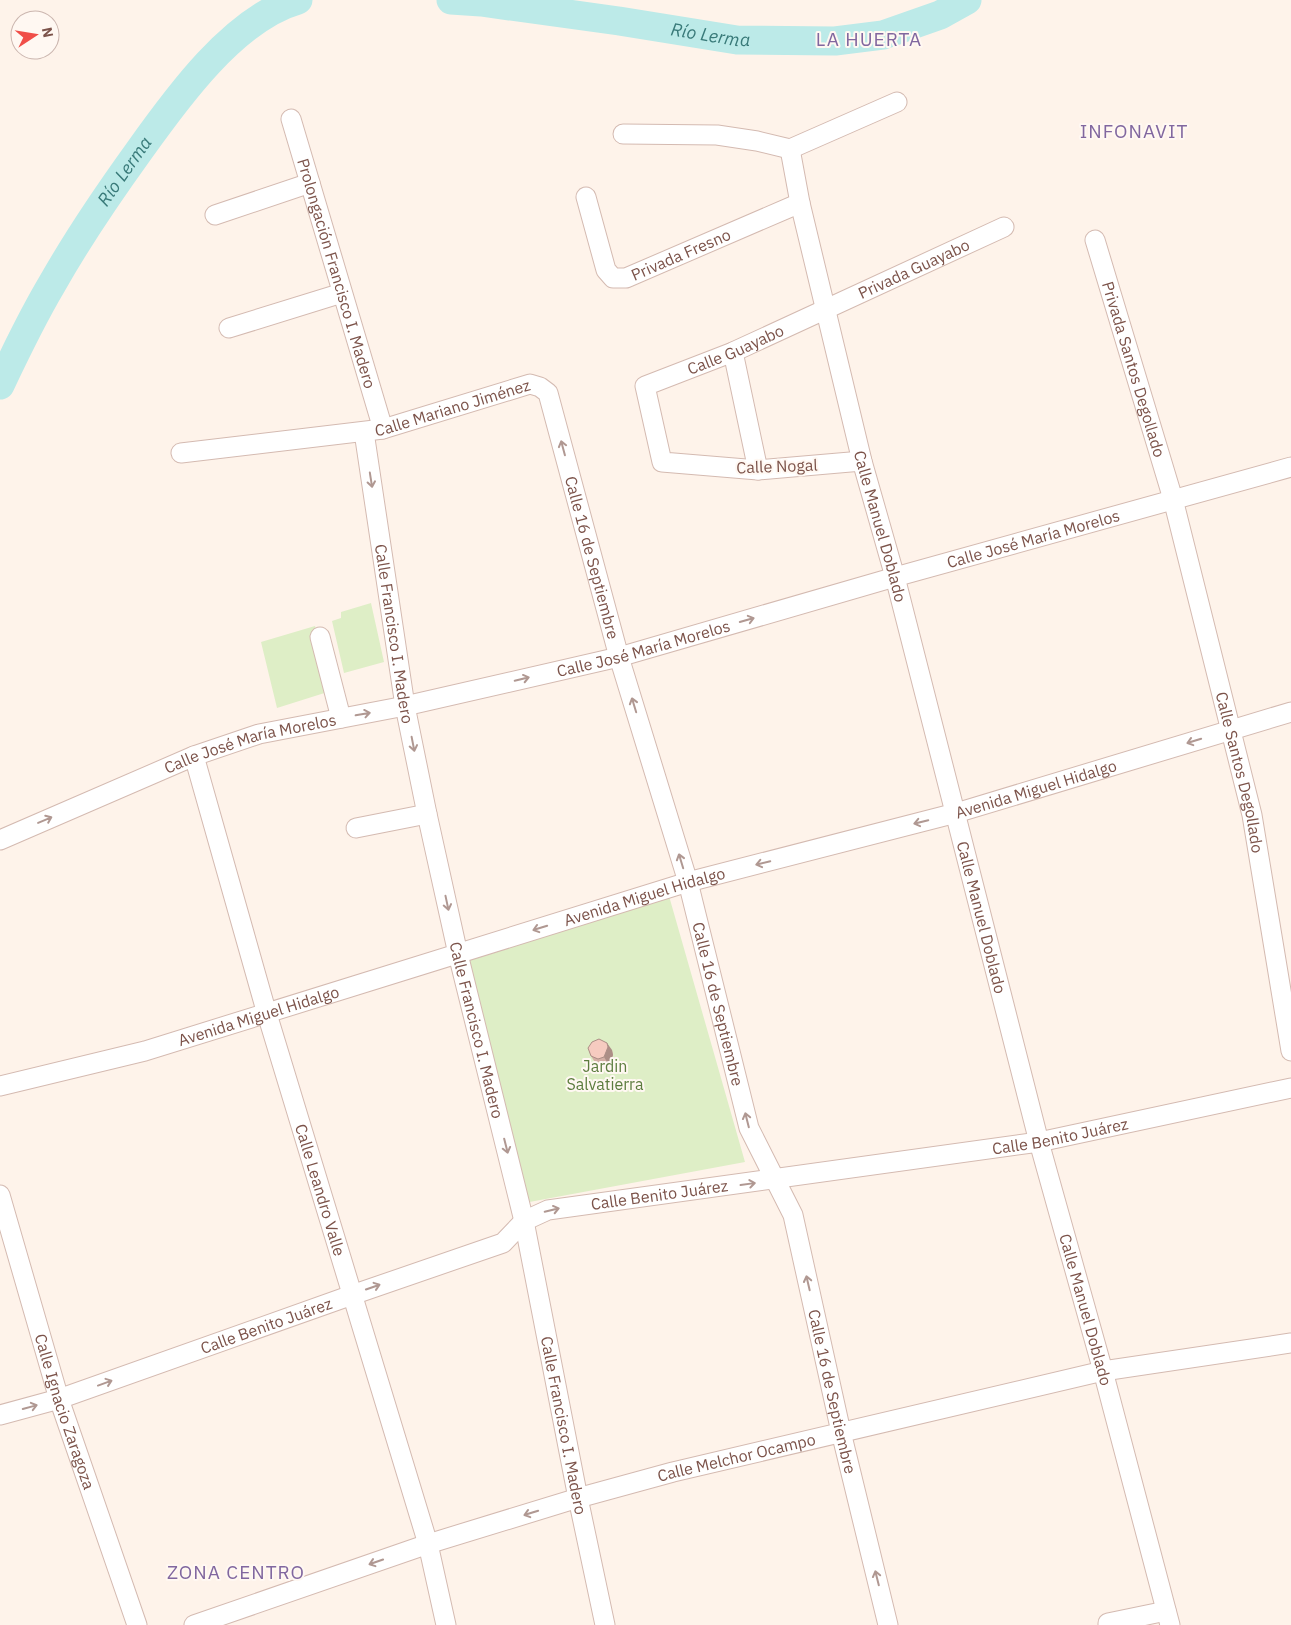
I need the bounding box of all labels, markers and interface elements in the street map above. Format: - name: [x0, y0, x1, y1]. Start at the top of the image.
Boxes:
- north arrow: [10, 10, 60, 60]
- water label: Río Lerma: [669, 18, 750, 51]
- text: N: [38, 25, 58, 39]
- district label: LA HUERTA: [816, 27, 922, 51]
- district label: INFONAVIT: [1080, 119, 1188, 143]
- water label: Río Lerma: [92, 132, 157, 210]
- street label: Prolongación Francisco I. Madero: [293, 156, 380, 391]
- street label: Privada Fresno: [628, 224, 734, 285]
- street label: Privada Guayabo: [855, 234, 973, 303]
- street label: Privada Santos Degollado: [1098, 279, 1170, 460]
- street label: Calle Guayabo: [684, 320, 787, 379]
- street label: Calle Mariano Jiménez: [374, 375, 533, 440]
- one-way arrow: [557, 440, 567, 456]
- street label: Calle Manuel Doblado: [850, 448, 911, 604]
- street label: Calle Nogal: [736, 455, 818, 477]
- one-way arrow: [366, 472, 376, 488]
- street label: Calle 16 de Septiembre: [561, 474, 624, 642]
- street label: Calle José María Morelos: [944, 505, 1122, 572]
- street label: Calle Francisco I. Madero: [371, 543, 418, 725]
- one-way arrow: [738, 614, 754, 624]
- street label: Calle José María Morelos: [555, 615, 732, 681]
- one-way arrow: [514, 674, 530, 683]
- street label: Calle Santos Degollado: [1212, 690, 1268, 854]
- one-way arrow: [628, 698, 638, 714]
- one-way arrow: [355, 708, 371, 718]
- street label: Calle José María Morelos: [161, 709, 338, 778]
- one-way arrow: [409, 736, 418, 752]
- one-way arrow: [1186, 737, 1202, 747]
- street label: Avenida Miguel Hidalgo: [953, 755, 1119, 823]
- one-way arrow: [37, 815, 52, 825]
- one-way arrow: [913, 818, 929, 827]
- street label: Calle Manuel Doblado: [953, 839, 1011, 996]
- one-way arrow: [676, 853, 686, 869]
- one-way arrow: [756, 859, 772, 868]
- street label: Avenida Miguel Hidalgo: [561, 863, 727, 930]
- one-way arrow: [443, 895, 452, 911]
- street label: Calle 16 de Septiembre: [688, 920, 748, 1088]
- one-way arrow: [533, 924, 549, 934]
- street label: Calle Francisco I. Madero: [446, 940, 508, 1120]
- street label: Avenida Miguel Hidalgo: [176, 981, 341, 1050]
- park label: Jardin Salvatierra: [567, 1056, 644, 1094]
- one-way arrow: [742, 1113, 751, 1129]
- street label: Calle Benito Juárez: [991, 1113, 1130, 1158]
- street label: Calle Leandro Valle: [291, 1121, 350, 1259]
- one-way arrow: [502, 1138, 511, 1154]
- street label: Calle Benito Juárez: [590, 1175, 729, 1214]
- one-way arrow: [739, 1178, 755, 1188]
- one-way arrow: [544, 1205, 560, 1215]
- street label: Calle Manuel Doblado: [1055, 1232, 1116, 1388]
- one-way arrow: [803, 1275, 812, 1291]
- one-way arrow: [365, 1282, 381, 1291]
- street label: Calle Benito Juárez: [198, 1293, 335, 1358]
- street label: Calle 16 de Septiembre: [804, 1307, 861, 1476]
- street label: Calle Ignacio Zaragoza: [31, 1331, 100, 1492]
- street label: Calle Francisco I. Madero: [537, 1335, 591, 1516]
- one-way arrow: [97, 1378, 112, 1387]
- one-way arrow: [21, 1402, 37, 1412]
- street label: Calle Melchor Ocampo: [655, 1429, 817, 1486]
- one-way arrow: [524, 1508, 540, 1518]
- one-way arrow: [369, 1558, 385, 1567]
- district label: ZONA CENTRO: [167, 1560, 305, 1584]
- one-way arrow: [872, 1570, 881, 1586]

